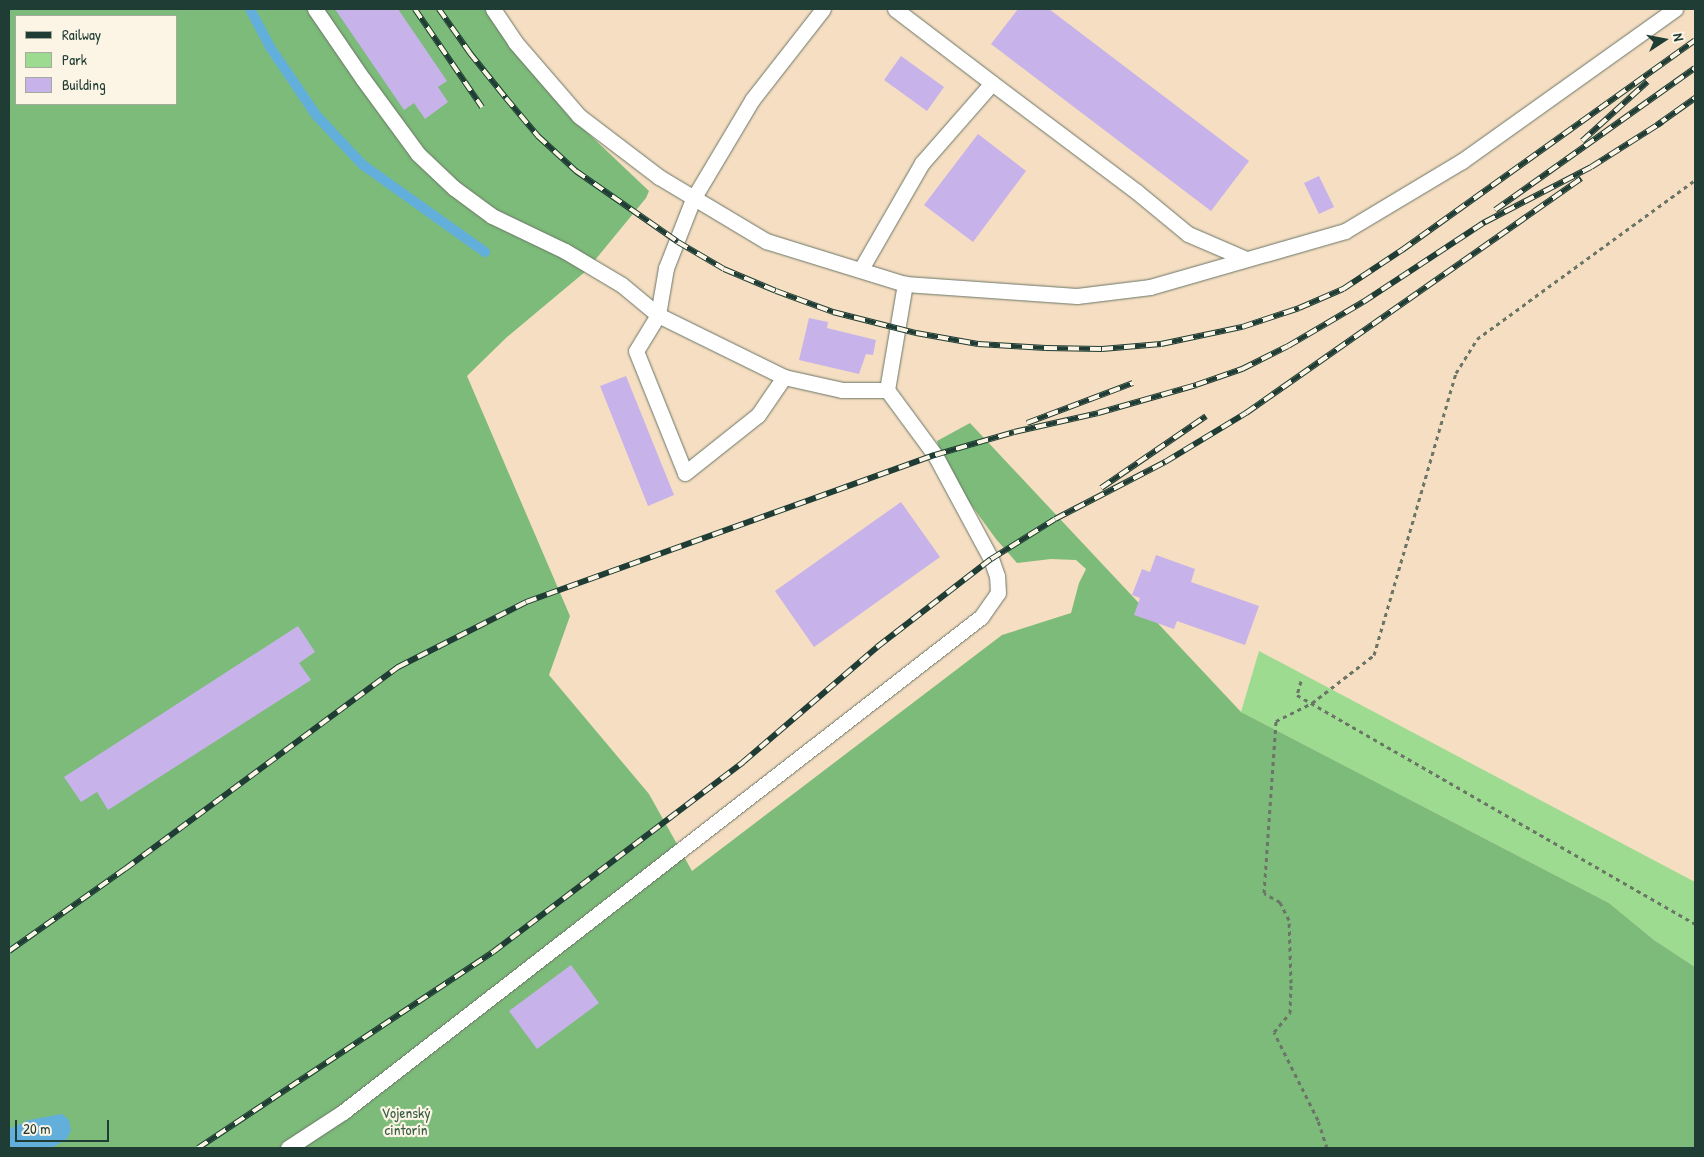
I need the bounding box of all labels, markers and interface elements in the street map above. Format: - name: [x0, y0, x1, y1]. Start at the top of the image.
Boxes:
- legend: [15, 15, 178, 105]
- north arrow: [1639, 15, 1689, 65]
- text: Railway: [62, 24, 101, 45]
- text: N: [1669, 32, 1689, 43]
- text: Park: [62, 49, 87, 70]
- text: Building: [62, 74, 106, 95]
- park label: Vojenský cintorín: [381, 1103, 431, 1138]
- scale bar: [18, 1110, 111, 1142]
- text: 20 m: [23, 1118, 50, 1139]

